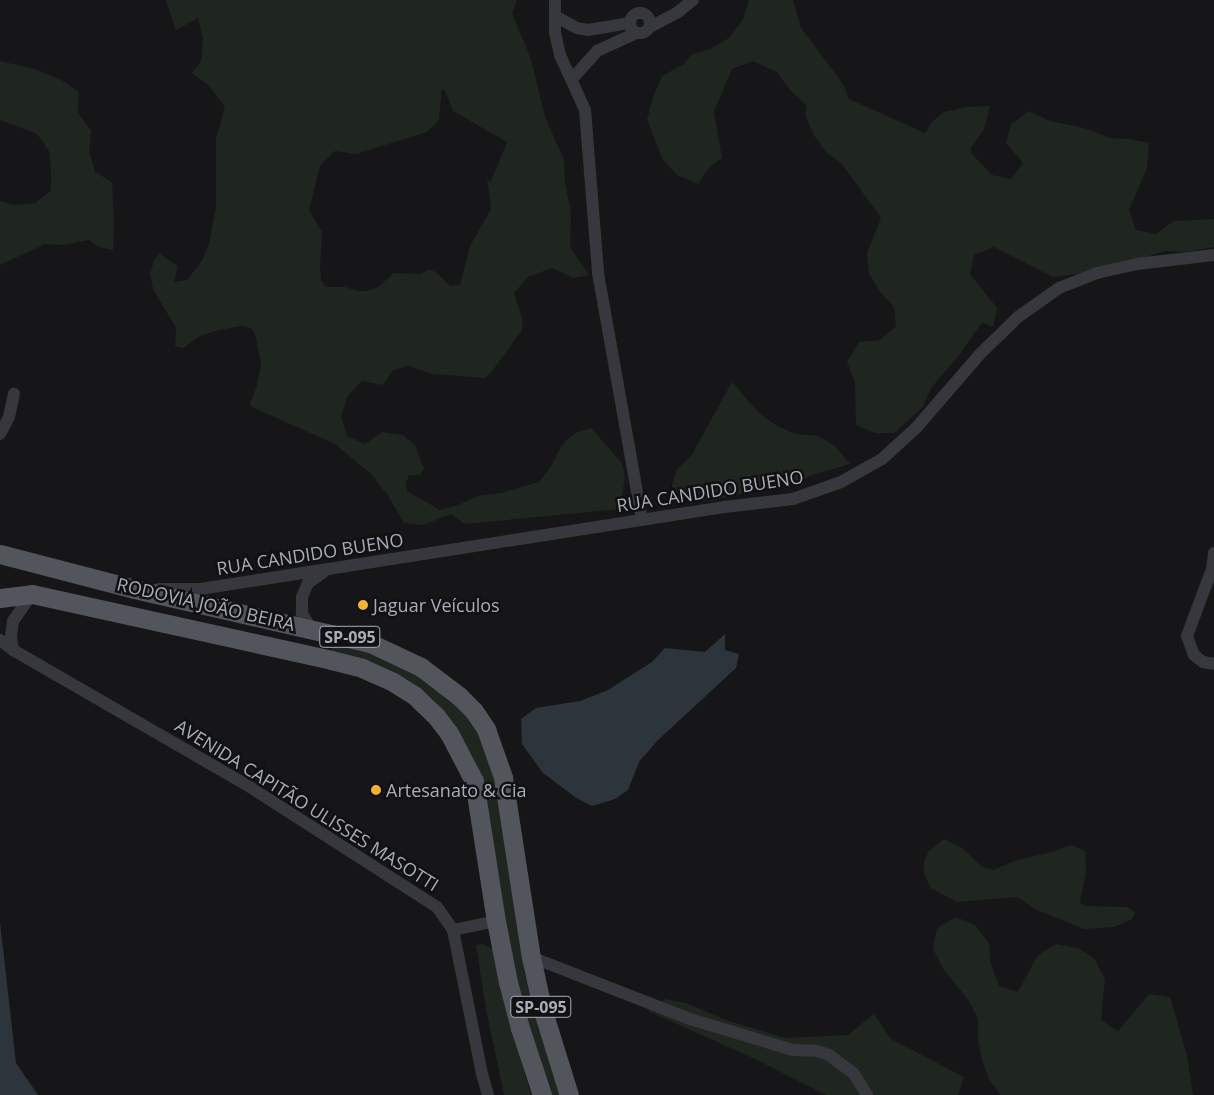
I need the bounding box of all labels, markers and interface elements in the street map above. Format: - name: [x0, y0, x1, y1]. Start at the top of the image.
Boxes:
- street label: RUA CANDIDO BUENO: [615, 466, 805, 516]
- street label: RUA CANDIDO BUENO: [215, 529, 405, 579]
- street label: RODOVIA JOÃO BEIRA: [115, 573, 297, 635]
- place label: Jaguar Veículos: [373, 594, 500, 616]
- marker: Jaguar Veículos: [357, 599, 369, 611]
- road number: SP-095: [319, 624, 381, 650]
- street label: AVENIDA CAPITÃO ULISSES MASOTTI: [171, 715, 443, 895]
- place label: Artesanato & Cia: [386, 779, 526, 801]
- marker: Artesanato & Cia: [370, 784, 382, 796]
- road number: SP-095: [510, 994, 572, 1020]

